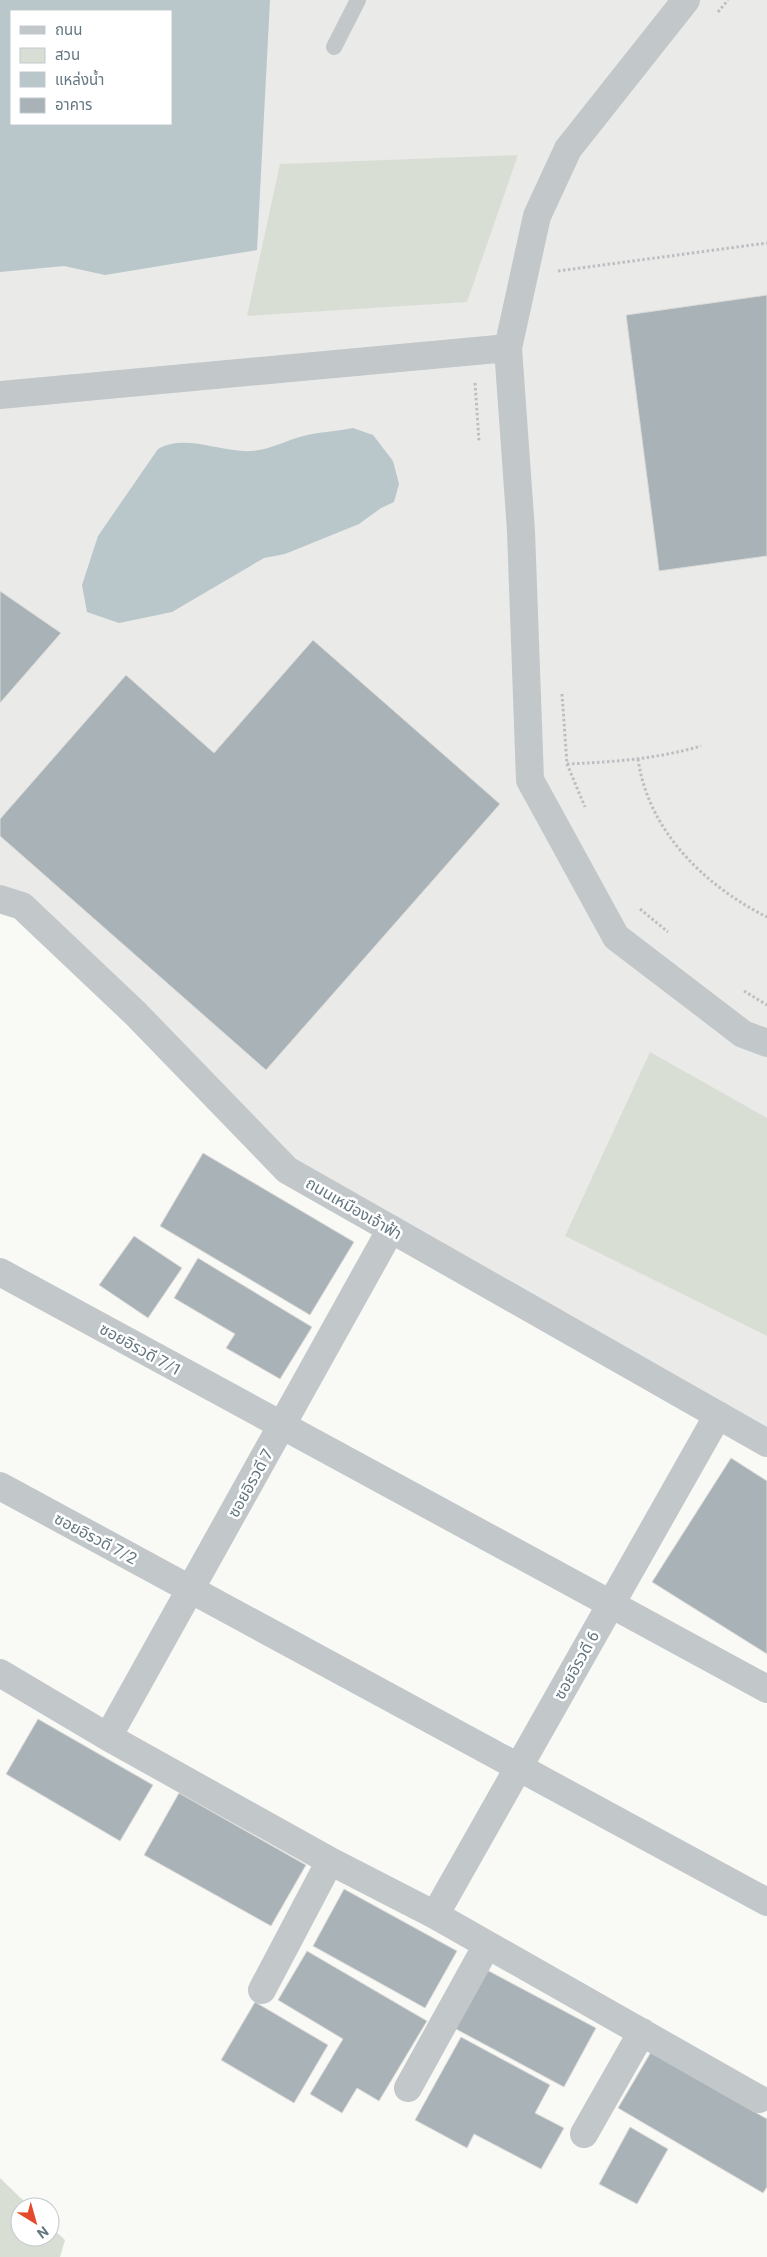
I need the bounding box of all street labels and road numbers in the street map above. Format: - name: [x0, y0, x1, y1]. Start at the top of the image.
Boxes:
- street label: ถนนเหมืองเจ้าฟ้า: [302, 1173, 405, 1244]
- street label: ซอยอิรวดี 7/1: [96, 1319, 185, 1380]
- street label: ซอยอิรวดี 7: [224, 1446, 277, 1521]
- street label: ซอยอิรวดี 7/2: [51, 1509, 140, 1568]
- street label: ซอยอิรวดี 6: [550, 1628, 603, 1703]

